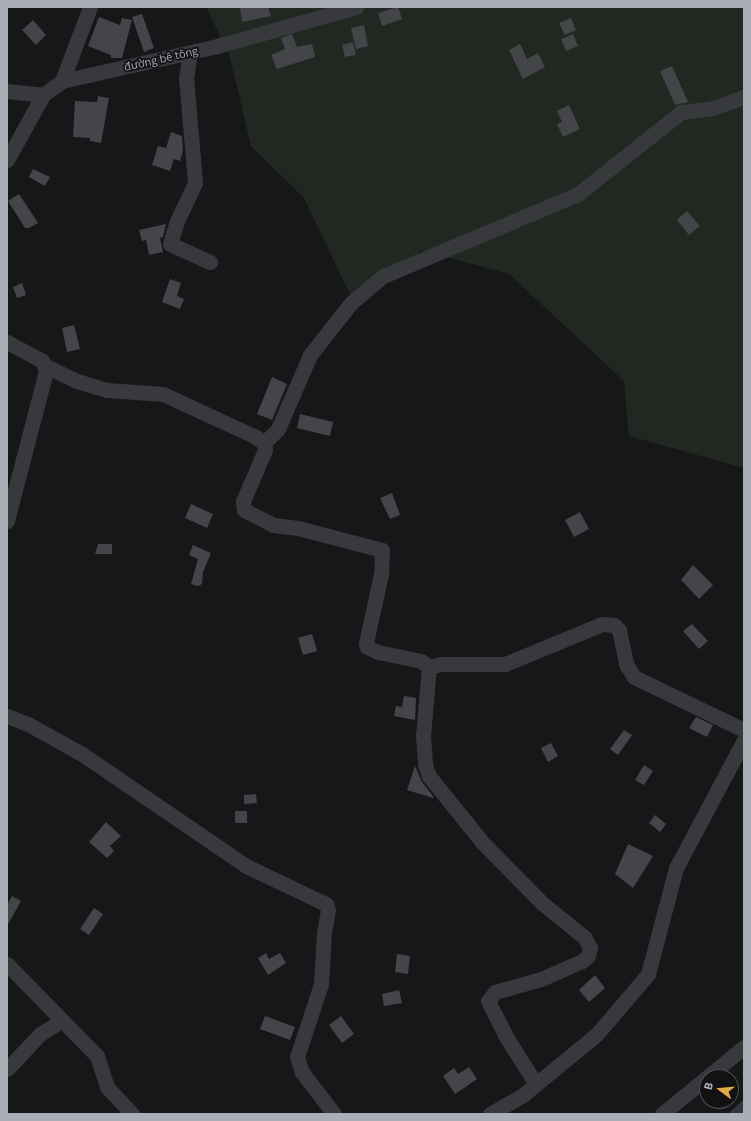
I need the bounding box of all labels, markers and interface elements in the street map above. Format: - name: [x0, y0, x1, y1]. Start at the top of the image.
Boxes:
- street label: đường bê tông: [123, 44, 199, 74]
- north arrow: [699, 1069, 739, 1109]
- text: B: [700, 1080, 716, 1091]

